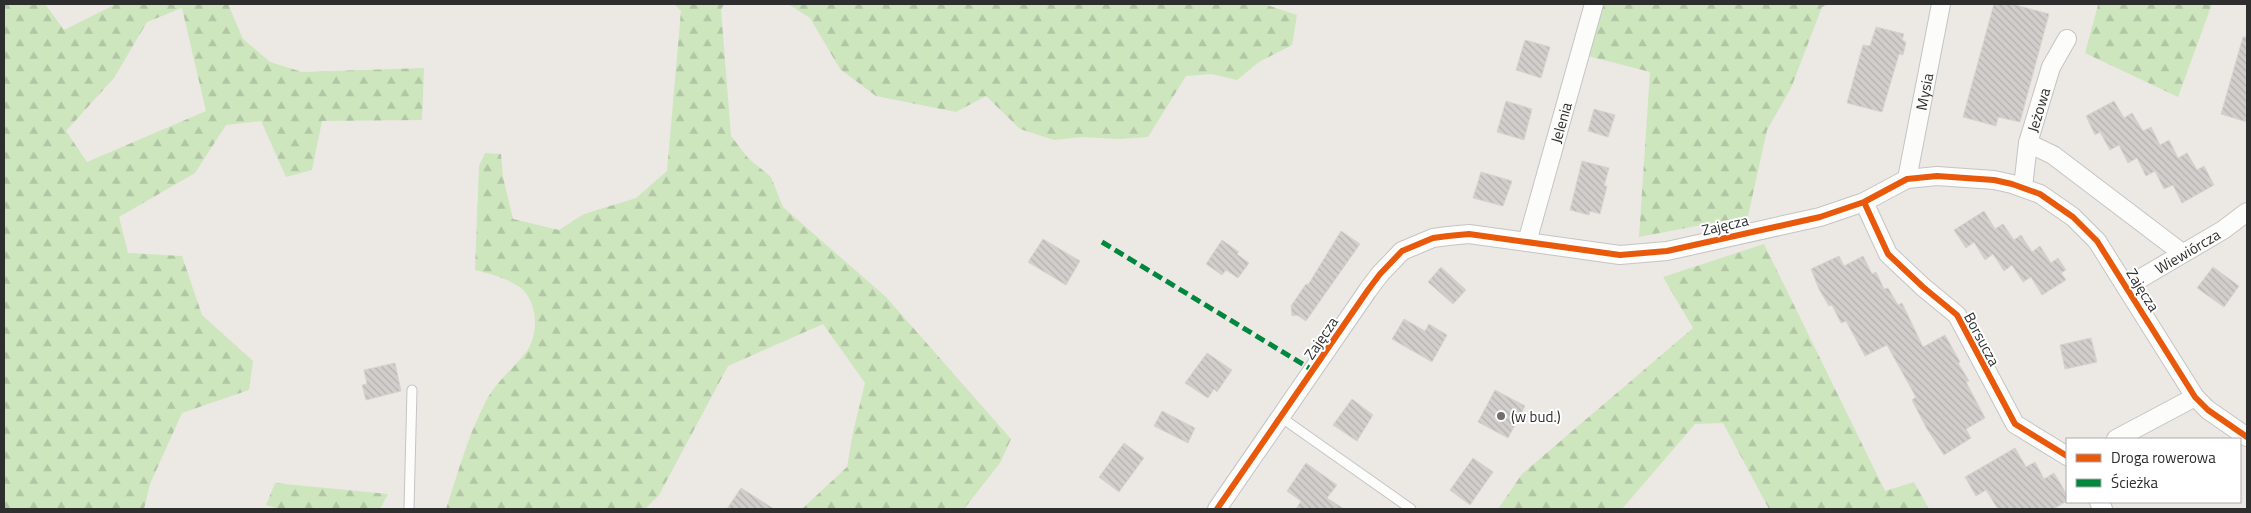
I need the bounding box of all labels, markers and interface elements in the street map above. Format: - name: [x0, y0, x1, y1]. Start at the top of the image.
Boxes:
- street label: Mysia: [1909, 71, 1939, 112]
- street label: Jeżowa: [2020, 84, 2056, 135]
- street label: Jelenia: [1544, 99, 1577, 146]
- street label: Zajęcza: [1699, 208, 1751, 242]
- street label: Wiewiórcza: [2150, 222, 2225, 279]
- street label: Zajęcza: [2121, 264, 2166, 317]
- street label: Borsucza: [1958, 308, 2006, 371]
- street label: Zajęcza: [1298, 312, 1344, 364]
- place label: (w bud.): [1511, 405, 1561, 428]
- marker: (w bud.): [1495, 410, 1507, 422]
- legend: [2066, 438, 2241, 503]
- text: Droga rowerowa: [2111, 446, 2216, 469]
- text: Ścieżka: [2111, 471, 2158, 494]

